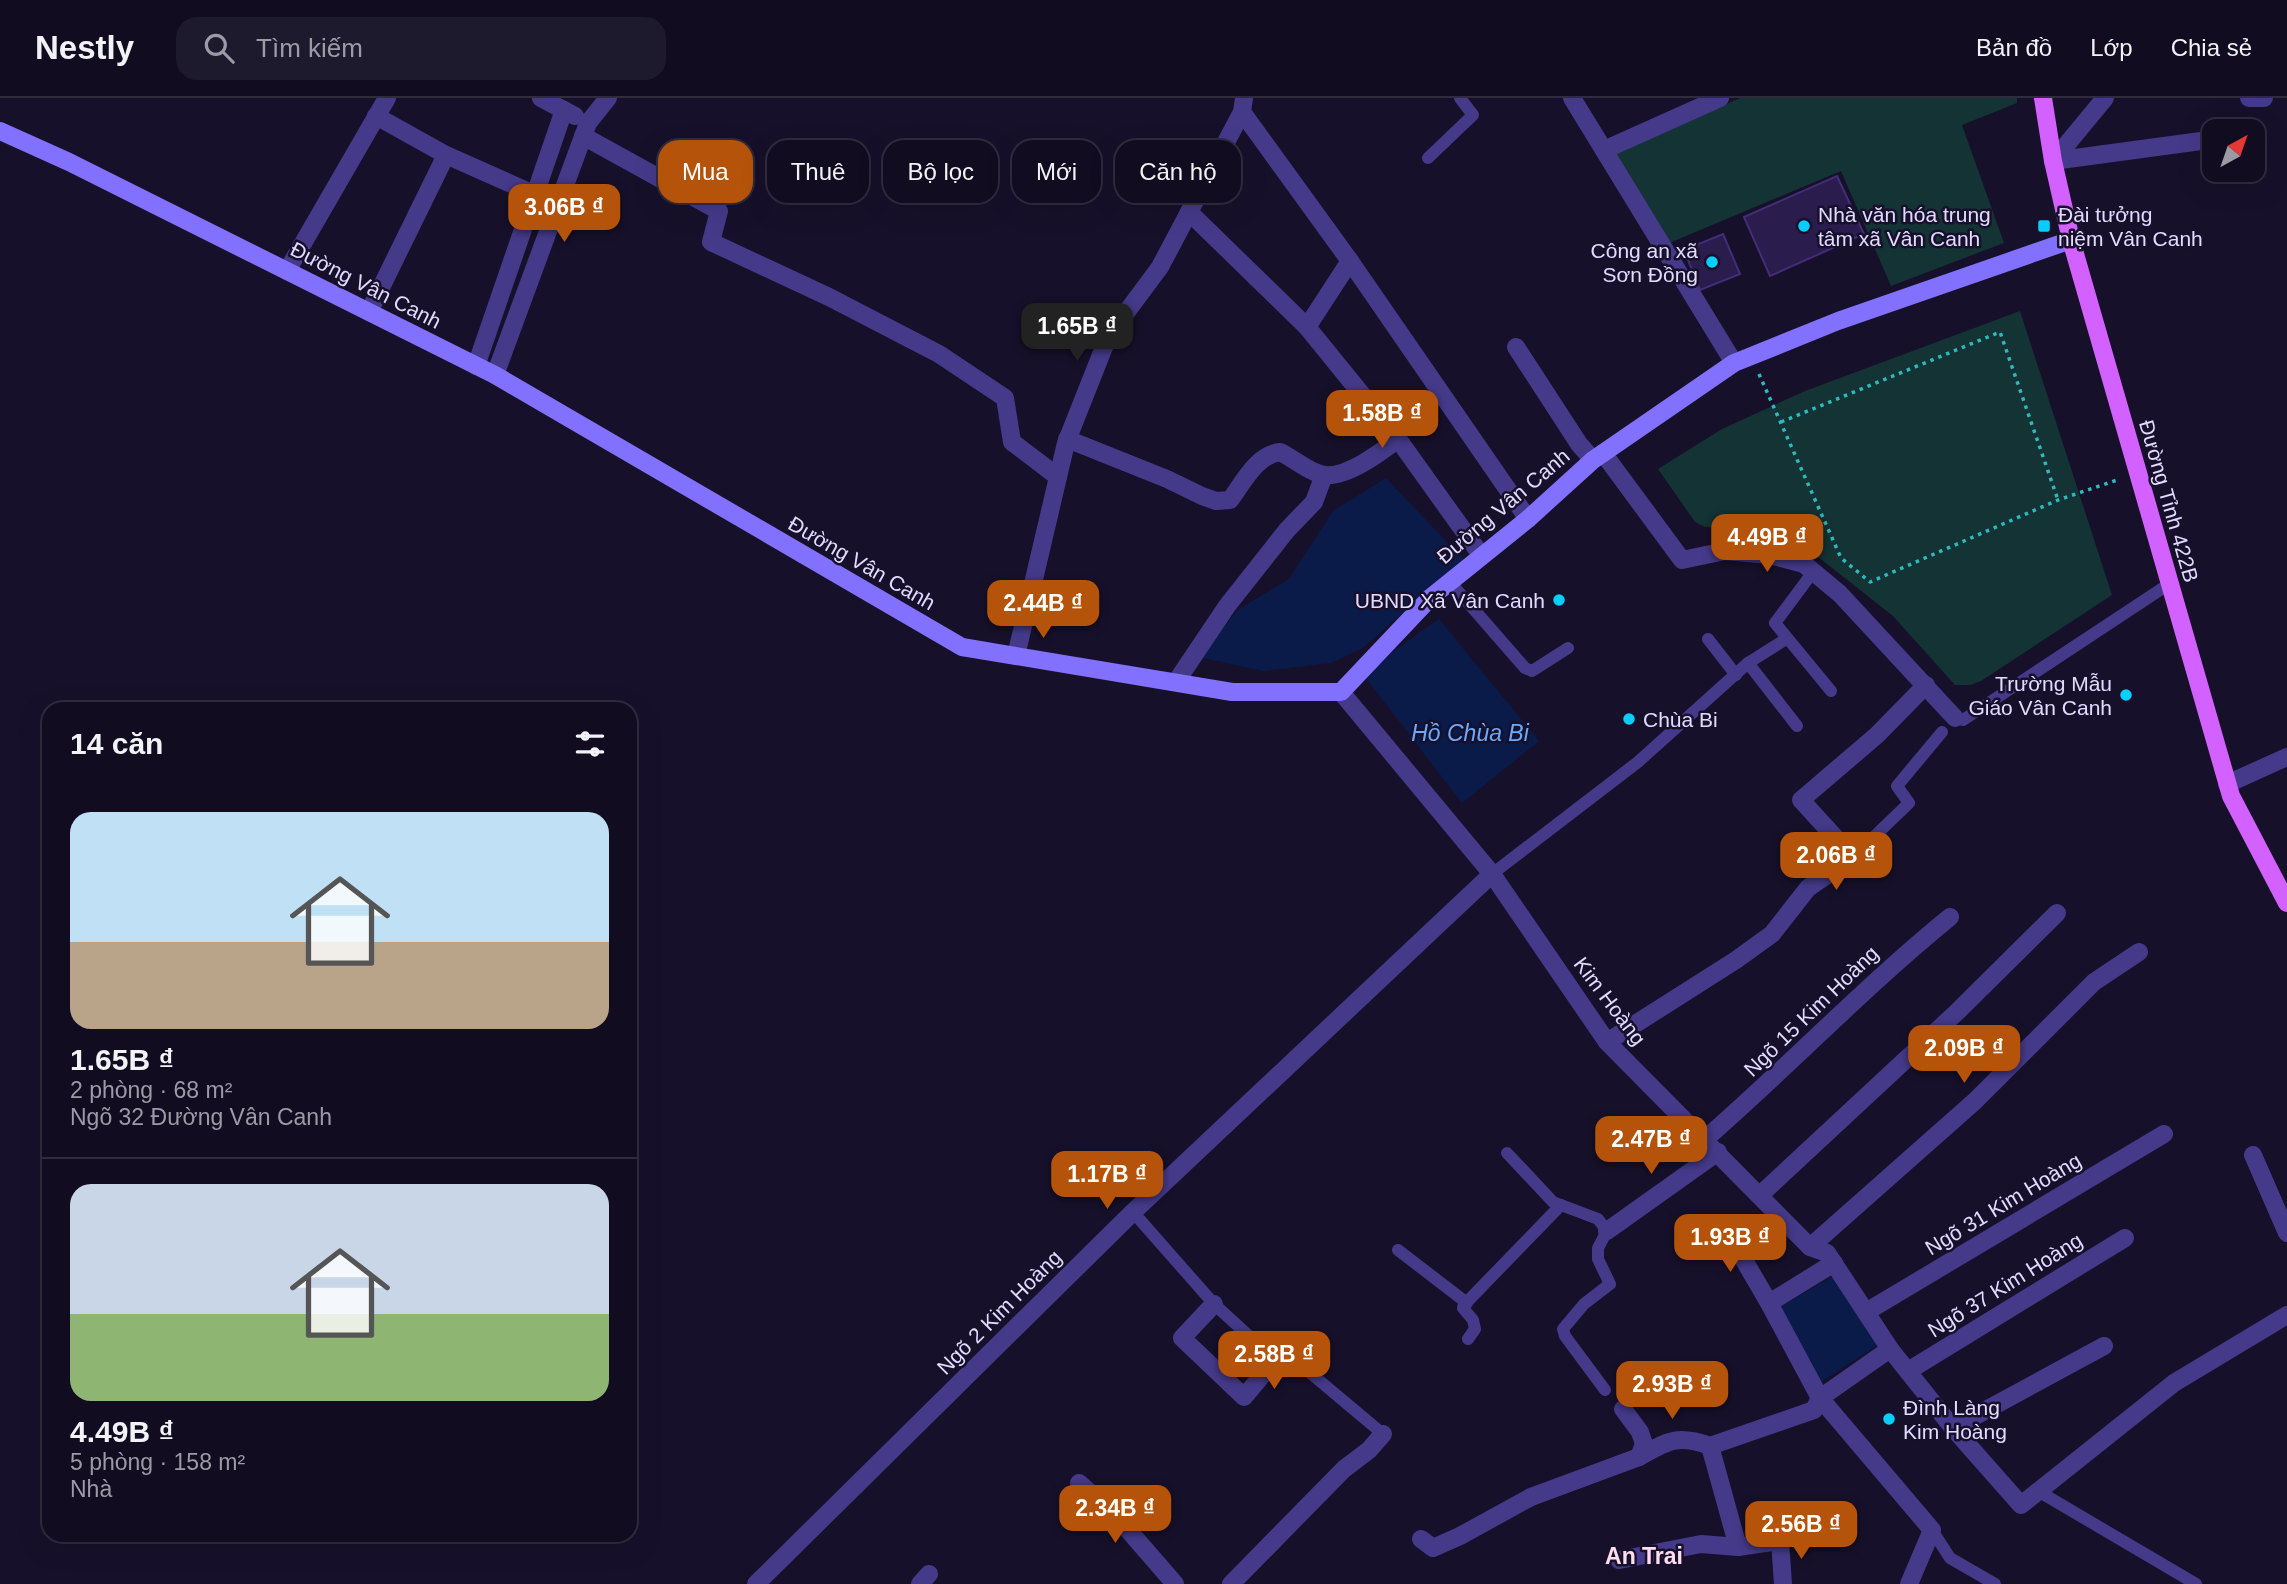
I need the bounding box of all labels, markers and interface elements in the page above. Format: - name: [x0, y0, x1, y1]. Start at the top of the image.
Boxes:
- search box: [176, 17, 666, 80]
- text: Nestly: [35, 29, 134, 66]
- icon: search: [200, 29, 238, 67]
- text: Tìm kiếm: [256, 33, 363, 63]
- text: Bản đồ: [1976, 34, 2052, 61]
- text: Lớp: [2090, 34, 2133, 61]
- text: Chia sẻ: [2171, 34, 2252, 61]
- north arrow: [2202, 119, 2264, 182]
- map controls: [2202, 119, 2265, 182]
- chip: Mua: [658, 140, 753, 203]
- chip: Thuê: [767, 140, 869, 203]
- chip: Bộ lọc: [883, 140, 998, 203]
- chip: Mới: [1012, 140, 1101, 203]
- chip: Căn hộ: [1115, 140, 1241, 203]
- pin: 3.06B ₫: [499, 184, 629, 244]
- text: 3.06B ₫: [524, 194, 604, 220]
- place label: Nhà văn hóa trung tâm xã Vân Canh: [1818, 203, 1991, 250]
- place label: Đài tưởng niệm Vân Canh: [2058, 203, 2203, 250]
- marker: Nhà văn hóa trung tâm xã Vân Canh: [1796, 218, 1812, 234]
- marker: Đài tưởng niệm Vân Canh: [2036, 218, 2052, 234]
- street label: Đường Vân Canh: [287, 237, 445, 333]
- place label: Công an xã Sơn Đồng: [1591, 239, 1698, 286]
- marker: Công an xã Sơn Đồng: [1704, 254, 1720, 270]
- pin: 1.65B ₫: [1012, 303, 1142, 363]
- text: 1.65B ₫: [1037, 313, 1117, 339]
- pin: 1.58B ₫: [1317, 390, 1447, 450]
- text: 1.58B ₫: [1342, 400, 1422, 426]
- street label: Đường Tỉnh 422B: [2135, 417, 2203, 585]
- street label: Đường Vân Canh: [1432, 444, 1574, 568]
- street label: Đường Vân Canh: [785, 512, 939, 614]
- pin: 4.49B ₫: [1702, 514, 1832, 574]
- text: 4.49B ₫: [1727, 524, 1807, 550]
- pin: 2.44B ₫: [978, 580, 1108, 640]
- place label: UBND Xã Vân Canh: [1355, 589, 1545, 612]
- text: 2.44B ₫: [1003, 590, 1083, 616]
- marker: UBND Xã Vân Canh: [1551, 592, 1567, 608]
- place label: Trường Mẫu Giáo Vân Canh: [1968, 672, 2112, 719]
- marker: Trường Mẫu Giáo Vân Canh: [2118, 687, 2134, 703]
- place label: Chùa Bi: [1643, 708, 1718, 731]
- marker: Chùa Bi: [1621, 711, 1637, 727]
- water label: Hồ Chùa Bi: [1411, 720, 1530, 746]
- icon: filters: [571, 725, 609, 763]
- text: 14 căn: [70, 727, 163, 760]
- pin: 2.06B ₫: [1771, 832, 1901, 892]
- text: 2.06B ₫: [1796, 842, 1876, 868]
- icon: home: [277, 858, 403, 984]
- street label: Ngõ 15 Kim Hoàng: [1739, 941, 1883, 1081]
- street label: Kim Hoàng: [1570, 953, 1650, 1049]
- pin: 2.09B ₫: [1899, 1026, 2029, 1085]
- text: 2.09B ₫: [1924, 1035, 2004, 1061]
- text: 1.65B ₫: [70, 1043, 174, 1076]
- text: 2 phòng · 68 m²: [70, 1077, 232, 1103]
- text: Ngõ 32 Đường Vân Canh: [70, 1104, 332, 1130]
- pin: 2.47B ₫: [1586, 1116, 1716, 1176]
- text: 2.47B ₫: [1611, 1126, 1691, 1152]
- street label: Ngõ 31 Kim Hoàng: [1921, 1148, 2085, 1260]
- pin: 1.17B ₫: [1042, 1152, 1172, 1211]
- text: 1.17B ₫: [1067, 1161, 1147, 1187]
- pin: 1.93B ₫: [1665, 1214, 1795, 1274]
- text: 1.93B ₫: [1690, 1224, 1770, 1250]
- street label: Ngõ 37 Kim Hoàng: [1924, 1228, 2086, 1342]
- icon: home: [277, 1230, 403, 1356]
- street label: Ngõ 2 Kim Hoàng: [932, 1245, 1066, 1379]
- pin: 2.58B ₫: [1209, 1332, 1339, 1391]
- text: 2.58B ₫: [1234, 1341, 1314, 1367]
- pin: 2.93B ₫: [1607, 1362, 1737, 1421]
- text: 2.93B ₫: [1632, 1371, 1712, 1397]
- place label: Đình Làng Kim Hoàng: [1903, 1396, 2007, 1443]
- marker: Đình Làng Kim Hoàng: [1881, 1411, 1897, 1427]
- text: 4.49B ₫: [70, 1415, 174, 1448]
- text: 5 phòng · 158 m²: [70, 1449, 245, 1475]
- text: Nhà: [70, 1476, 112, 1502]
- pin: 2.34B ₫: [1050, 1486, 1180, 1545]
- text: 2.34B ₫: [1075, 1495, 1155, 1521]
- pin: 2.56B ₫: [1736, 1502, 1866, 1561]
- text: 2.56B ₫: [1761, 1511, 1841, 1537]
- district label: An Trai: [1605, 1543, 1683, 1569]

